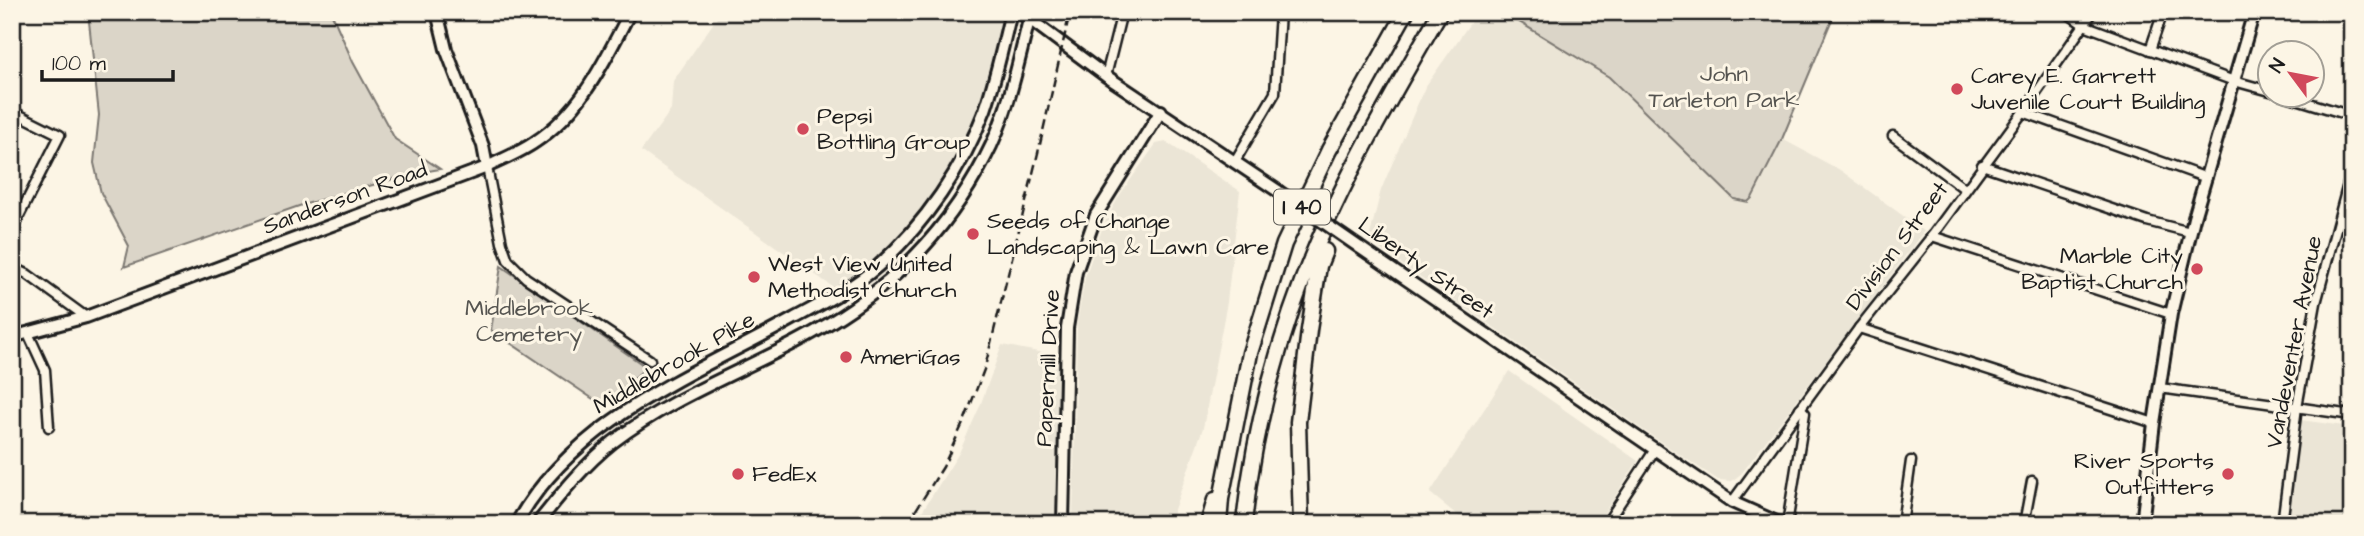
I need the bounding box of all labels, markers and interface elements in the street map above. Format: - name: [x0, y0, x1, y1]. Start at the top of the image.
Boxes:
- scale bar: [42, 38, 173, 82]
- north arrow: [2256, 38, 2326, 108]
- text: 100 m: [52, 49, 107, 78]
- text: N: [2263, 54, 2293, 78]
- park label: John Tarleton Park: [1649, 58, 1799, 116]
- place label: Carey E. Garrett Juvenile Court Building: [1971, 60, 2205, 119]
- marker: Carey E. Garrett Juvenile Court Building: [1949, 81, 1965, 97]
- place label: Pepsi Bottling Group: [817, 100, 971, 159]
- marker: Pepsi Bottling Group: [795, 121, 811, 137]
- street label: Sanderson Road: [258, 153, 432, 243]
- street label: Division Street: [1838, 175, 1956, 317]
- road number: I 40: [1274, 190, 1330, 224]
- place label: Seeds of Change Landscaping & Lawn Care: [987, 205, 1269, 264]
- street label: Liberty Street: [1351, 209, 1501, 328]
- marker: Seeds of Change Landscaping & Lawn Care: [965, 226, 981, 242]
- street label: Vandeventer Avenue: [2258, 233, 2330, 451]
- place label: Marble City Baptist Church: [2021, 240, 2184, 298]
- place label: West View United Methodist Church: [768, 248, 957, 306]
- marker: Marble City Baptist Church: [2189, 261, 2205, 277]
- marker: West View United Methodist Church: [746, 269, 762, 285]
- street label: Papermill Drive: [1028, 288, 1068, 448]
- park label: Middlebrook Cemetery: [465, 292, 593, 351]
- street label: Middlebrook Pike: [587, 304, 761, 422]
- place label: AmeriGas: [860, 341, 960, 373]
- marker: AmeriGas: [838, 349, 854, 365]
- place label: River Sports Outfitters: [2074, 445, 2214, 503]
- place label: FedEx: [752, 458, 817, 490]
- marker: FedEx: [730, 466, 746, 482]
- marker: River Sports Outfitters: [2220, 466, 2236, 482]

